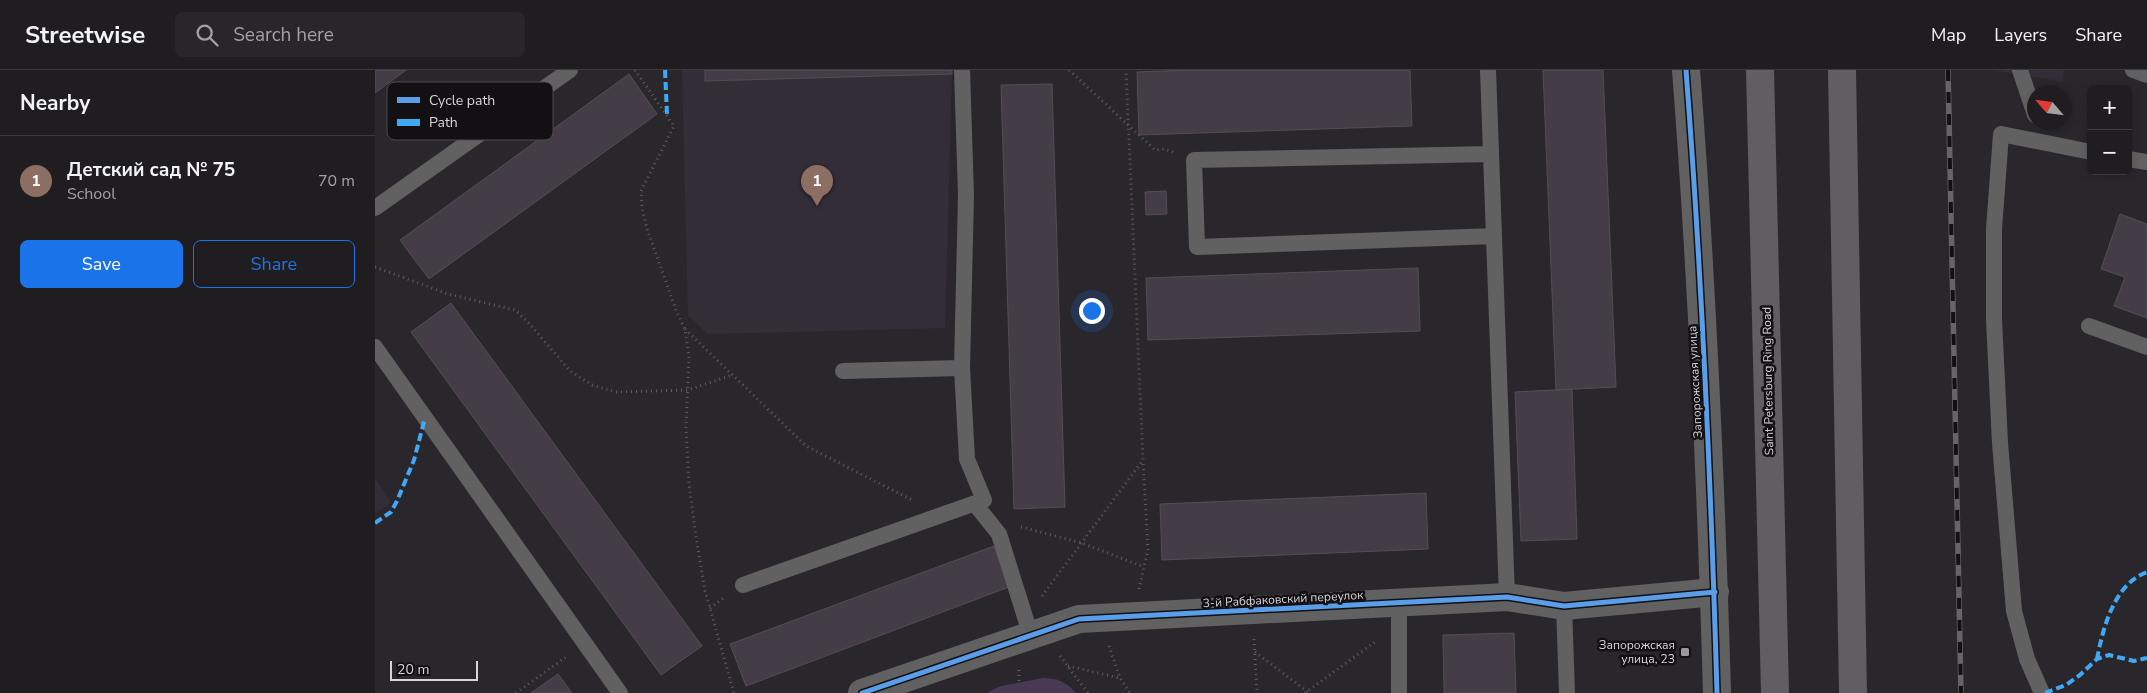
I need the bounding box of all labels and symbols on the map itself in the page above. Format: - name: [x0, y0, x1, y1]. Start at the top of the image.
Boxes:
- legend: [387, 82, 553, 140]
- north arrow: [2027, 85, 2072, 130]
- text: Cycle path: [429, 91, 495, 110]
- text: Path: [429, 113, 458, 132]
- pin: 1: [801, 165, 833, 206]
- your location: [1079, 298, 1105, 324]
- street label: Saint Petersburg Ring Road: [1759, 307, 1777, 455]
- street label: Запорожская улица: [1684, 325, 1706, 439]
- street label: 3-й Рабфаковский переулок: [1202, 587, 1364, 611]
- place label: Запорожская улица, 23: [1599, 637, 1675, 667]
- marker: Запорожская улица, 23: [1679, 646, 1691, 658]
- scale bar: [390, 658, 477, 681]

